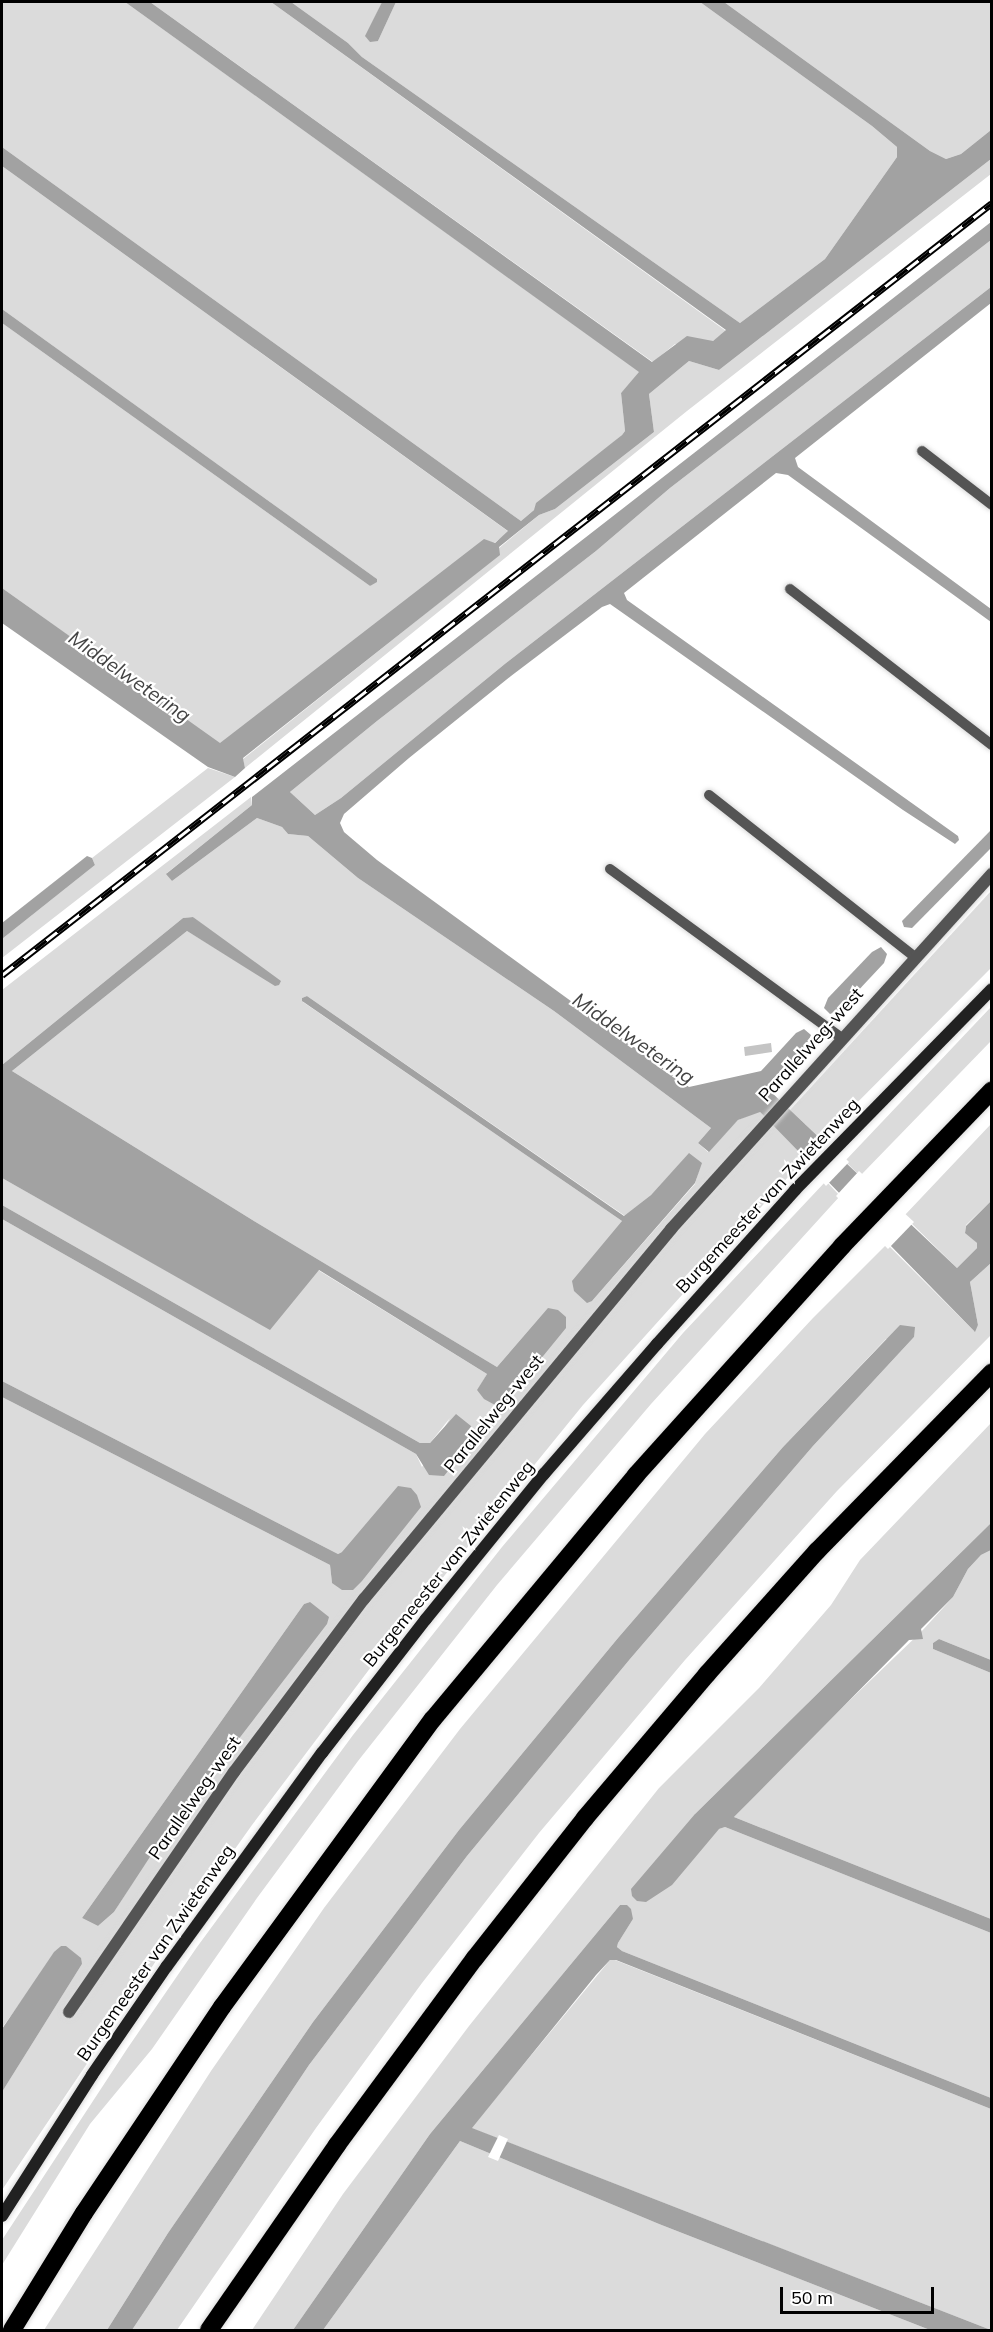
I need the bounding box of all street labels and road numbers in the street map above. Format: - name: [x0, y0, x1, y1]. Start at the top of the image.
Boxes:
- street label: Parallelweg-west: [754, 984, 868, 1106]
- street label: Burgemeester van Zwietenweg: [672, 1094, 864, 1298]
- street label: Parallelweg-west: [440, 1350, 548, 1478]
- street label: Burgemeester van Zwietenweg: [359, 1457, 539, 1671]
- street label: Parallelweg-west: [144, 1732, 246, 1864]
- street label: Burgemeester van Zwietenweg: [73, 1841, 239, 2065]

